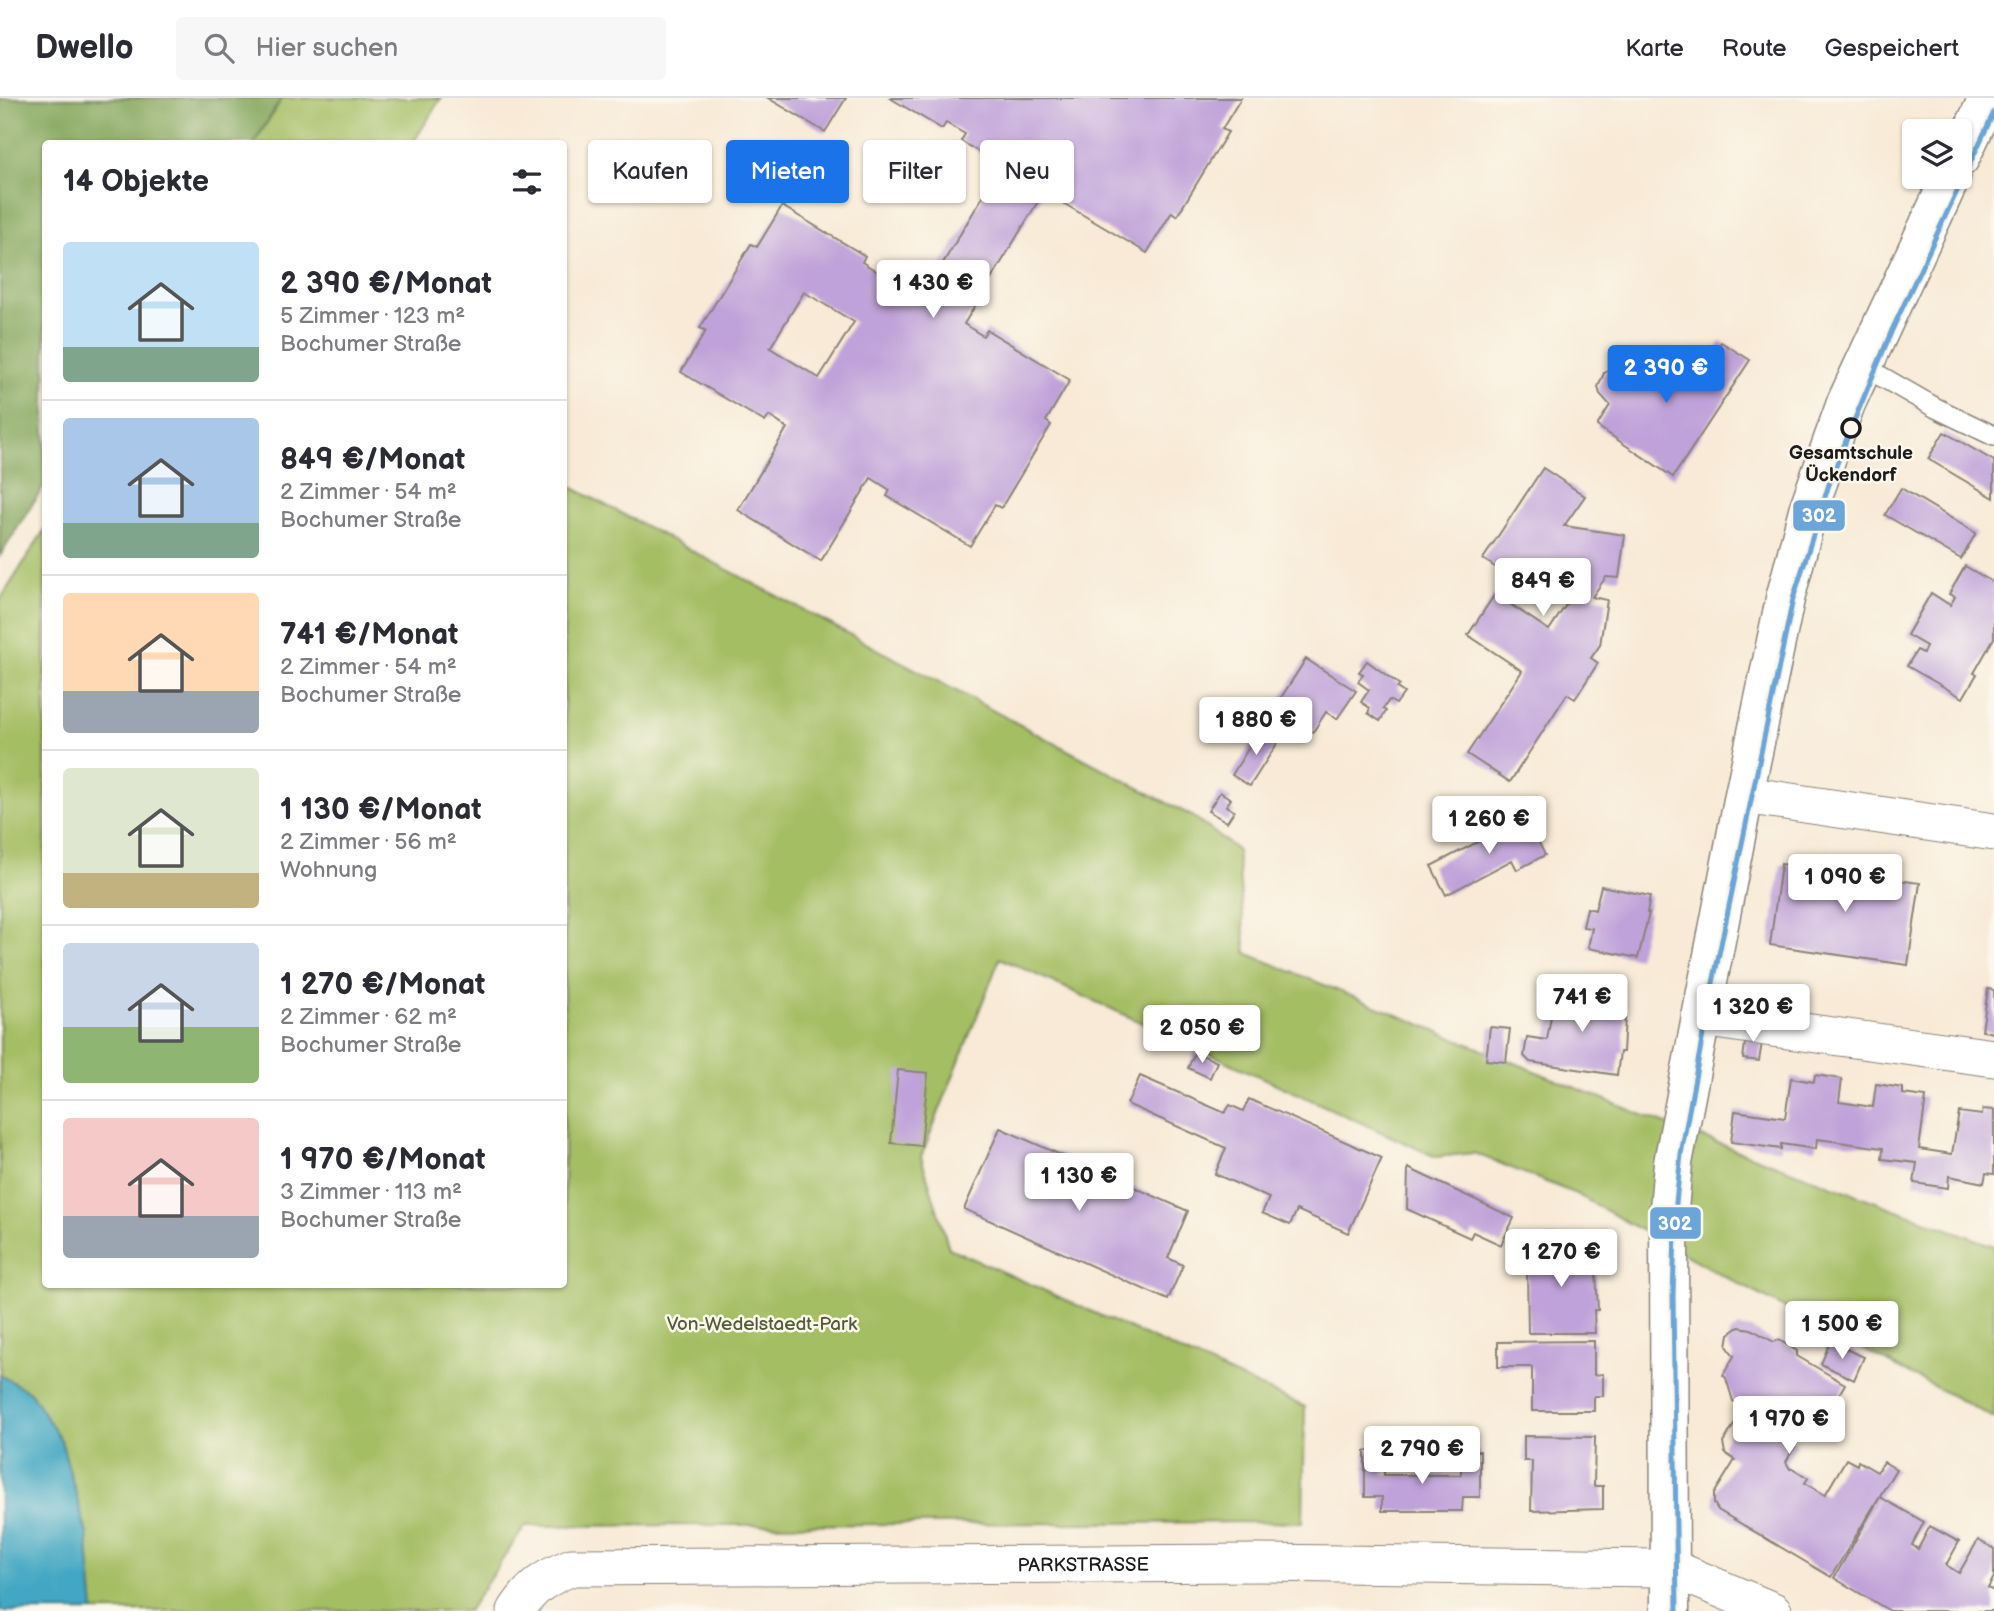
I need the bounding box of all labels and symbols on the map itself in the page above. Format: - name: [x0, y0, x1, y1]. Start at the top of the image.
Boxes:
- pin: 1 430 €: [868, 260, 998, 320]
- pin: 2 390 €: [1601, 345, 1731, 405]
- marker: Gesamtschule Ückendorf: [1841, 418, 1861, 438]
- place label: Gesamtschule Ückendorf: [1789, 442, 1913, 487]
- line badge: 302: [1792, 499, 1846, 532]
- text: 302: [1802, 505, 1837, 528]
- pin: 849 €: [1494, 559, 1592, 618]
- pin: 1 880 €: [1191, 698, 1321, 757]
- pin: 1 260 €: [1424, 796, 1554, 856]
- pin: 1 090 €: [1780, 854, 1910, 914]
- pin: 741 €: [1533, 974, 1631, 1034]
- pin: 1 320 €: [1688, 984, 1818, 1044]
- pin: 2 050 €: [1137, 1006, 1267, 1065]
- pin: 1 130 €: [1014, 1154, 1144, 1213]
- line badge: 302: [1649, 1206, 1702, 1240]
- text: 302: [1658, 1213, 1693, 1236]
- pin: 1 270 €: [1496, 1230, 1626, 1289]
- pin: 1 500 €: [1777, 1302, 1907, 1361]
- park label: Von-Wedelstaedt-Park: [667, 1313, 858, 1336]
- pin: 1 970 €: [1724, 1396, 1854, 1456]
- pin: 2 790 €: [1357, 1426, 1487, 1486]
- street label: PARKSTRASSE: [1018, 1554, 1149, 1577]

